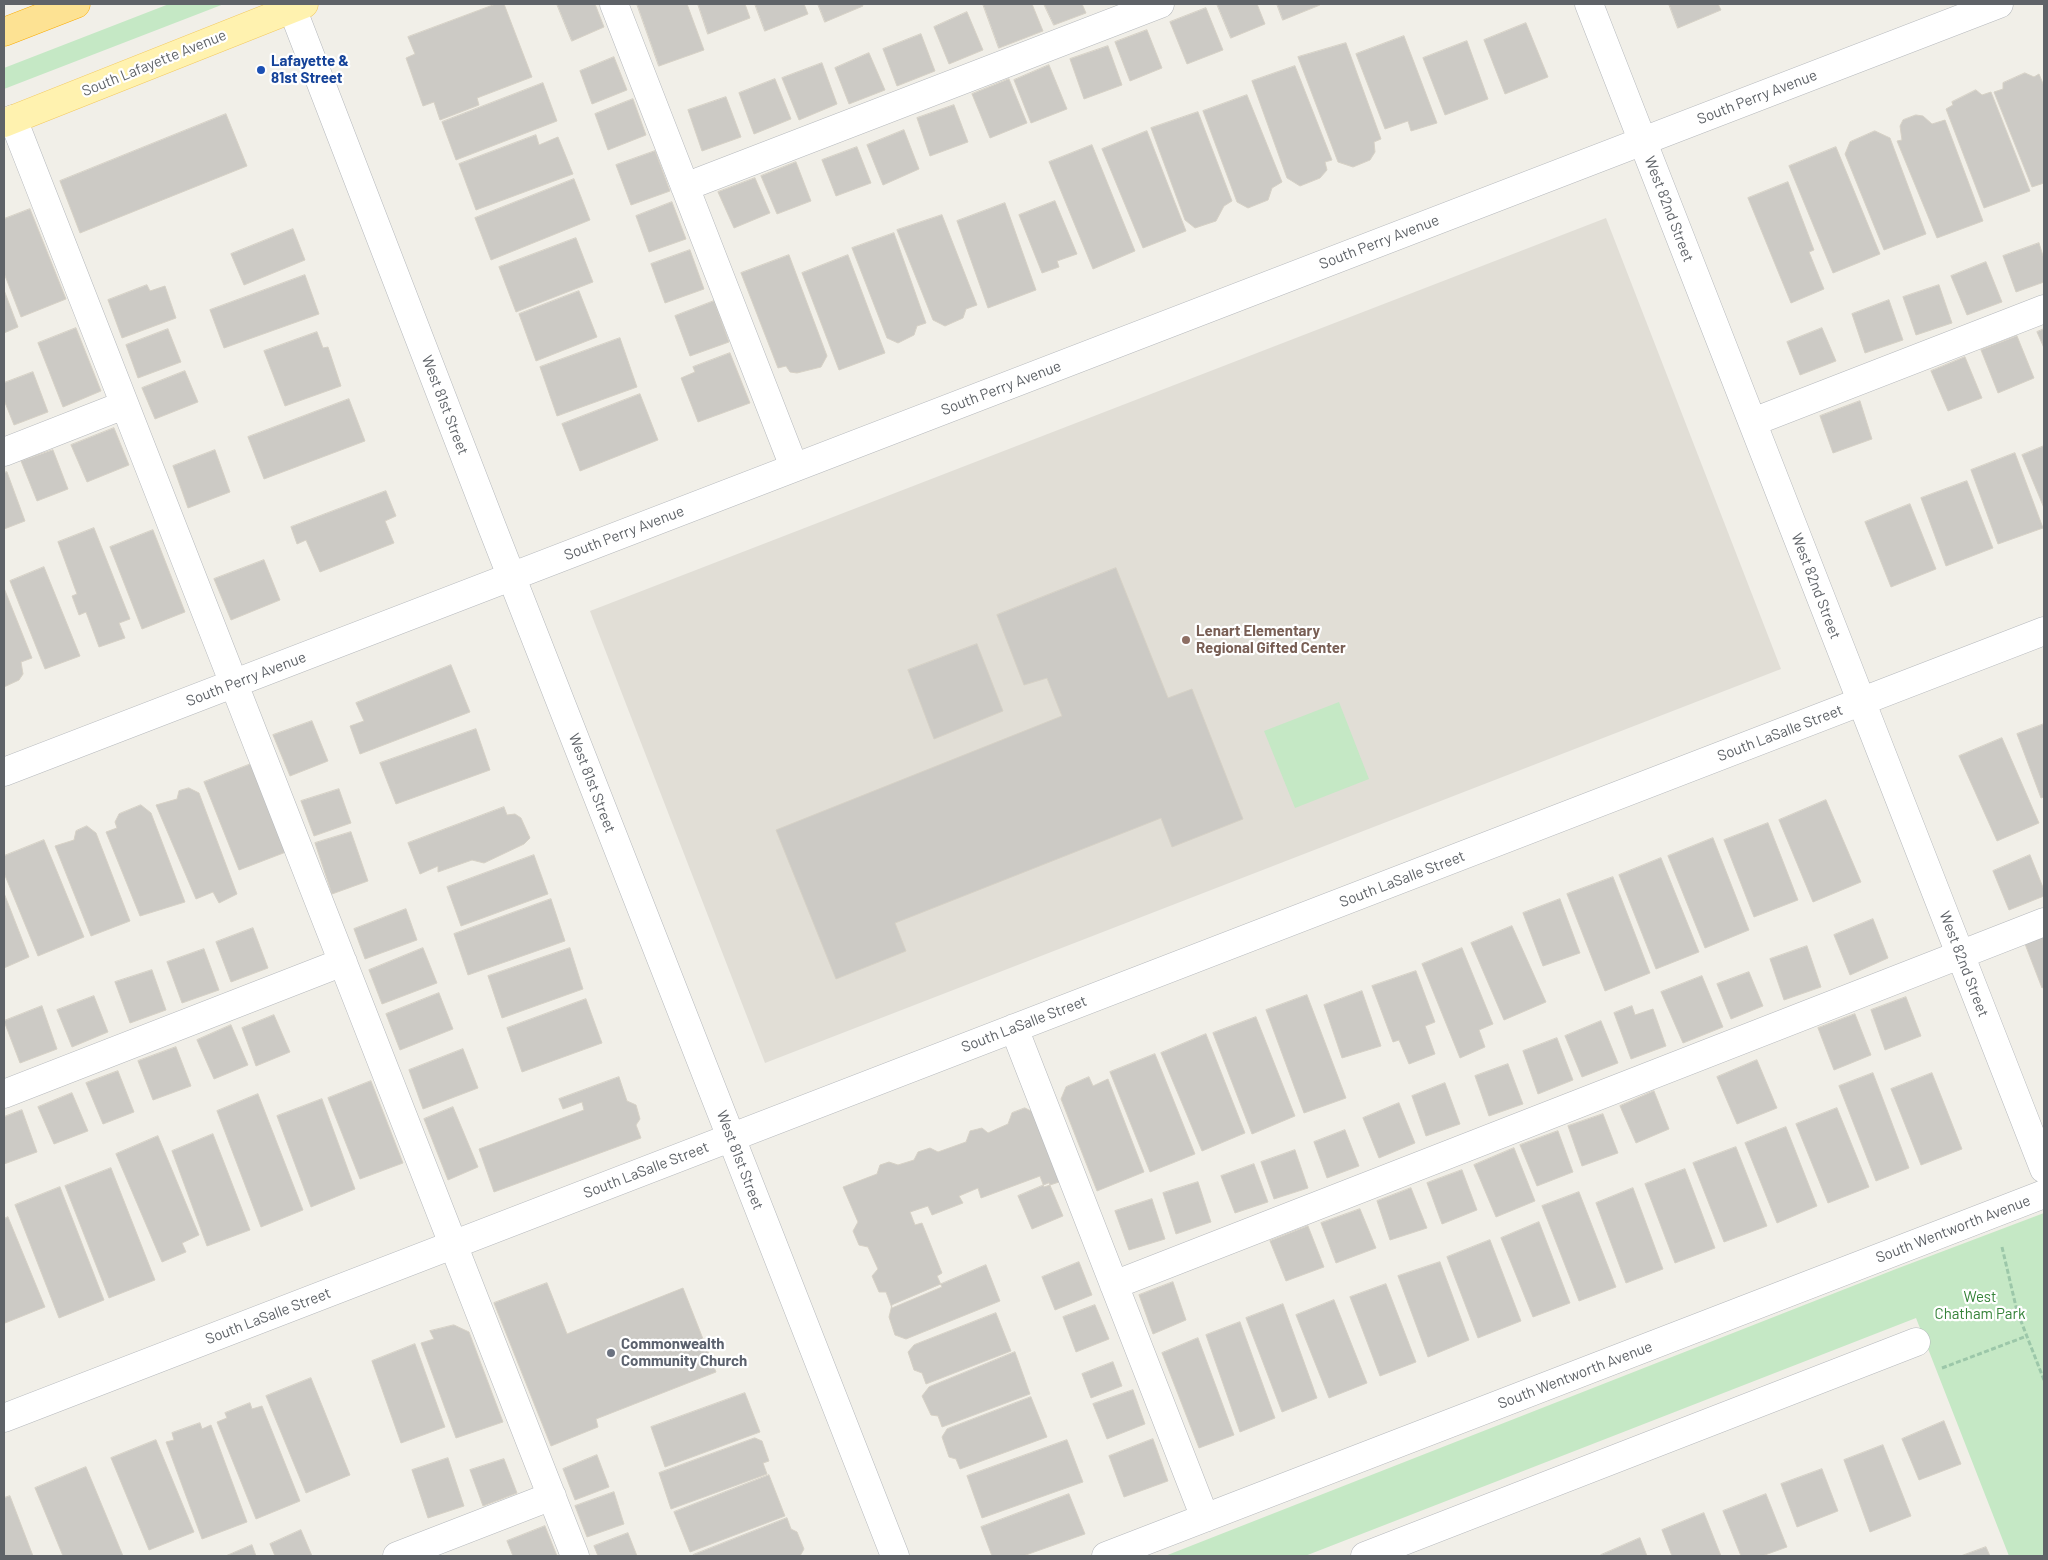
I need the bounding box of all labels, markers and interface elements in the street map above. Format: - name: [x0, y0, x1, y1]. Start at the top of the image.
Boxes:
- street label: South Lafayette Avenue: [79, 26, 229, 100]
- place label: Lafayette & 81st Street: [271, 52, 349, 87]
- marker: Lafayette & 81st Street: [255, 64, 267, 76]
- street label: South Perry Avenue: [1694, 66, 1820, 128]
- street label: West 82nd Street: [1641, 154, 1697, 264]
- street label: South Perry Avenue: [1316, 211, 1442, 273]
- street label: West 81st Street: [418, 353, 472, 457]
- street label: South Perry Avenue: [938, 357, 1064, 419]
- street label: South Perry Avenue: [561, 502, 687, 564]
- street label: West 82nd Street: [1788, 531, 1844, 641]
- place label: Lenart Elementary Regional Gifted Center: [1196, 622, 1346, 657]
- marker: Lenart Elementary Regional Gifted Center: [1180, 634, 1192, 646]
- street label: South Perry Avenue: [183, 648, 309, 710]
- street label: South LaSalle Street: [1715, 701, 1845, 765]
- street label: West 81st Street: [565, 731, 619, 835]
- street label: South LaSalle Street: [1337, 847, 1467, 911]
- street label: West 82nd Street: [1936, 909, 1992, 1019]
- street label: South LaSalle Street: [959, 992, 1089, 1056]
- street label: West 81st Street: [713, 1108, 767, 1212]
- street label: South LaSalle Street: [581, 1138, 711, 1202]
- street label: South Wentworth Avenue: [1873, 1191, 2033, 1267]
- street label: South LaSalle Street: [203, 1284, 333, 1348]
- park label: West Chatham Park: [1935, 1288, 2025, 1323]
- place label: Commonwealth Community Church: [621, 1335, 747, 1370]
- street label: South Wentworth Avenue: [1495, 1337, 1655, 1413]
- marker: Commonwealth Community Church: [605, 1347, 617, 1359]

